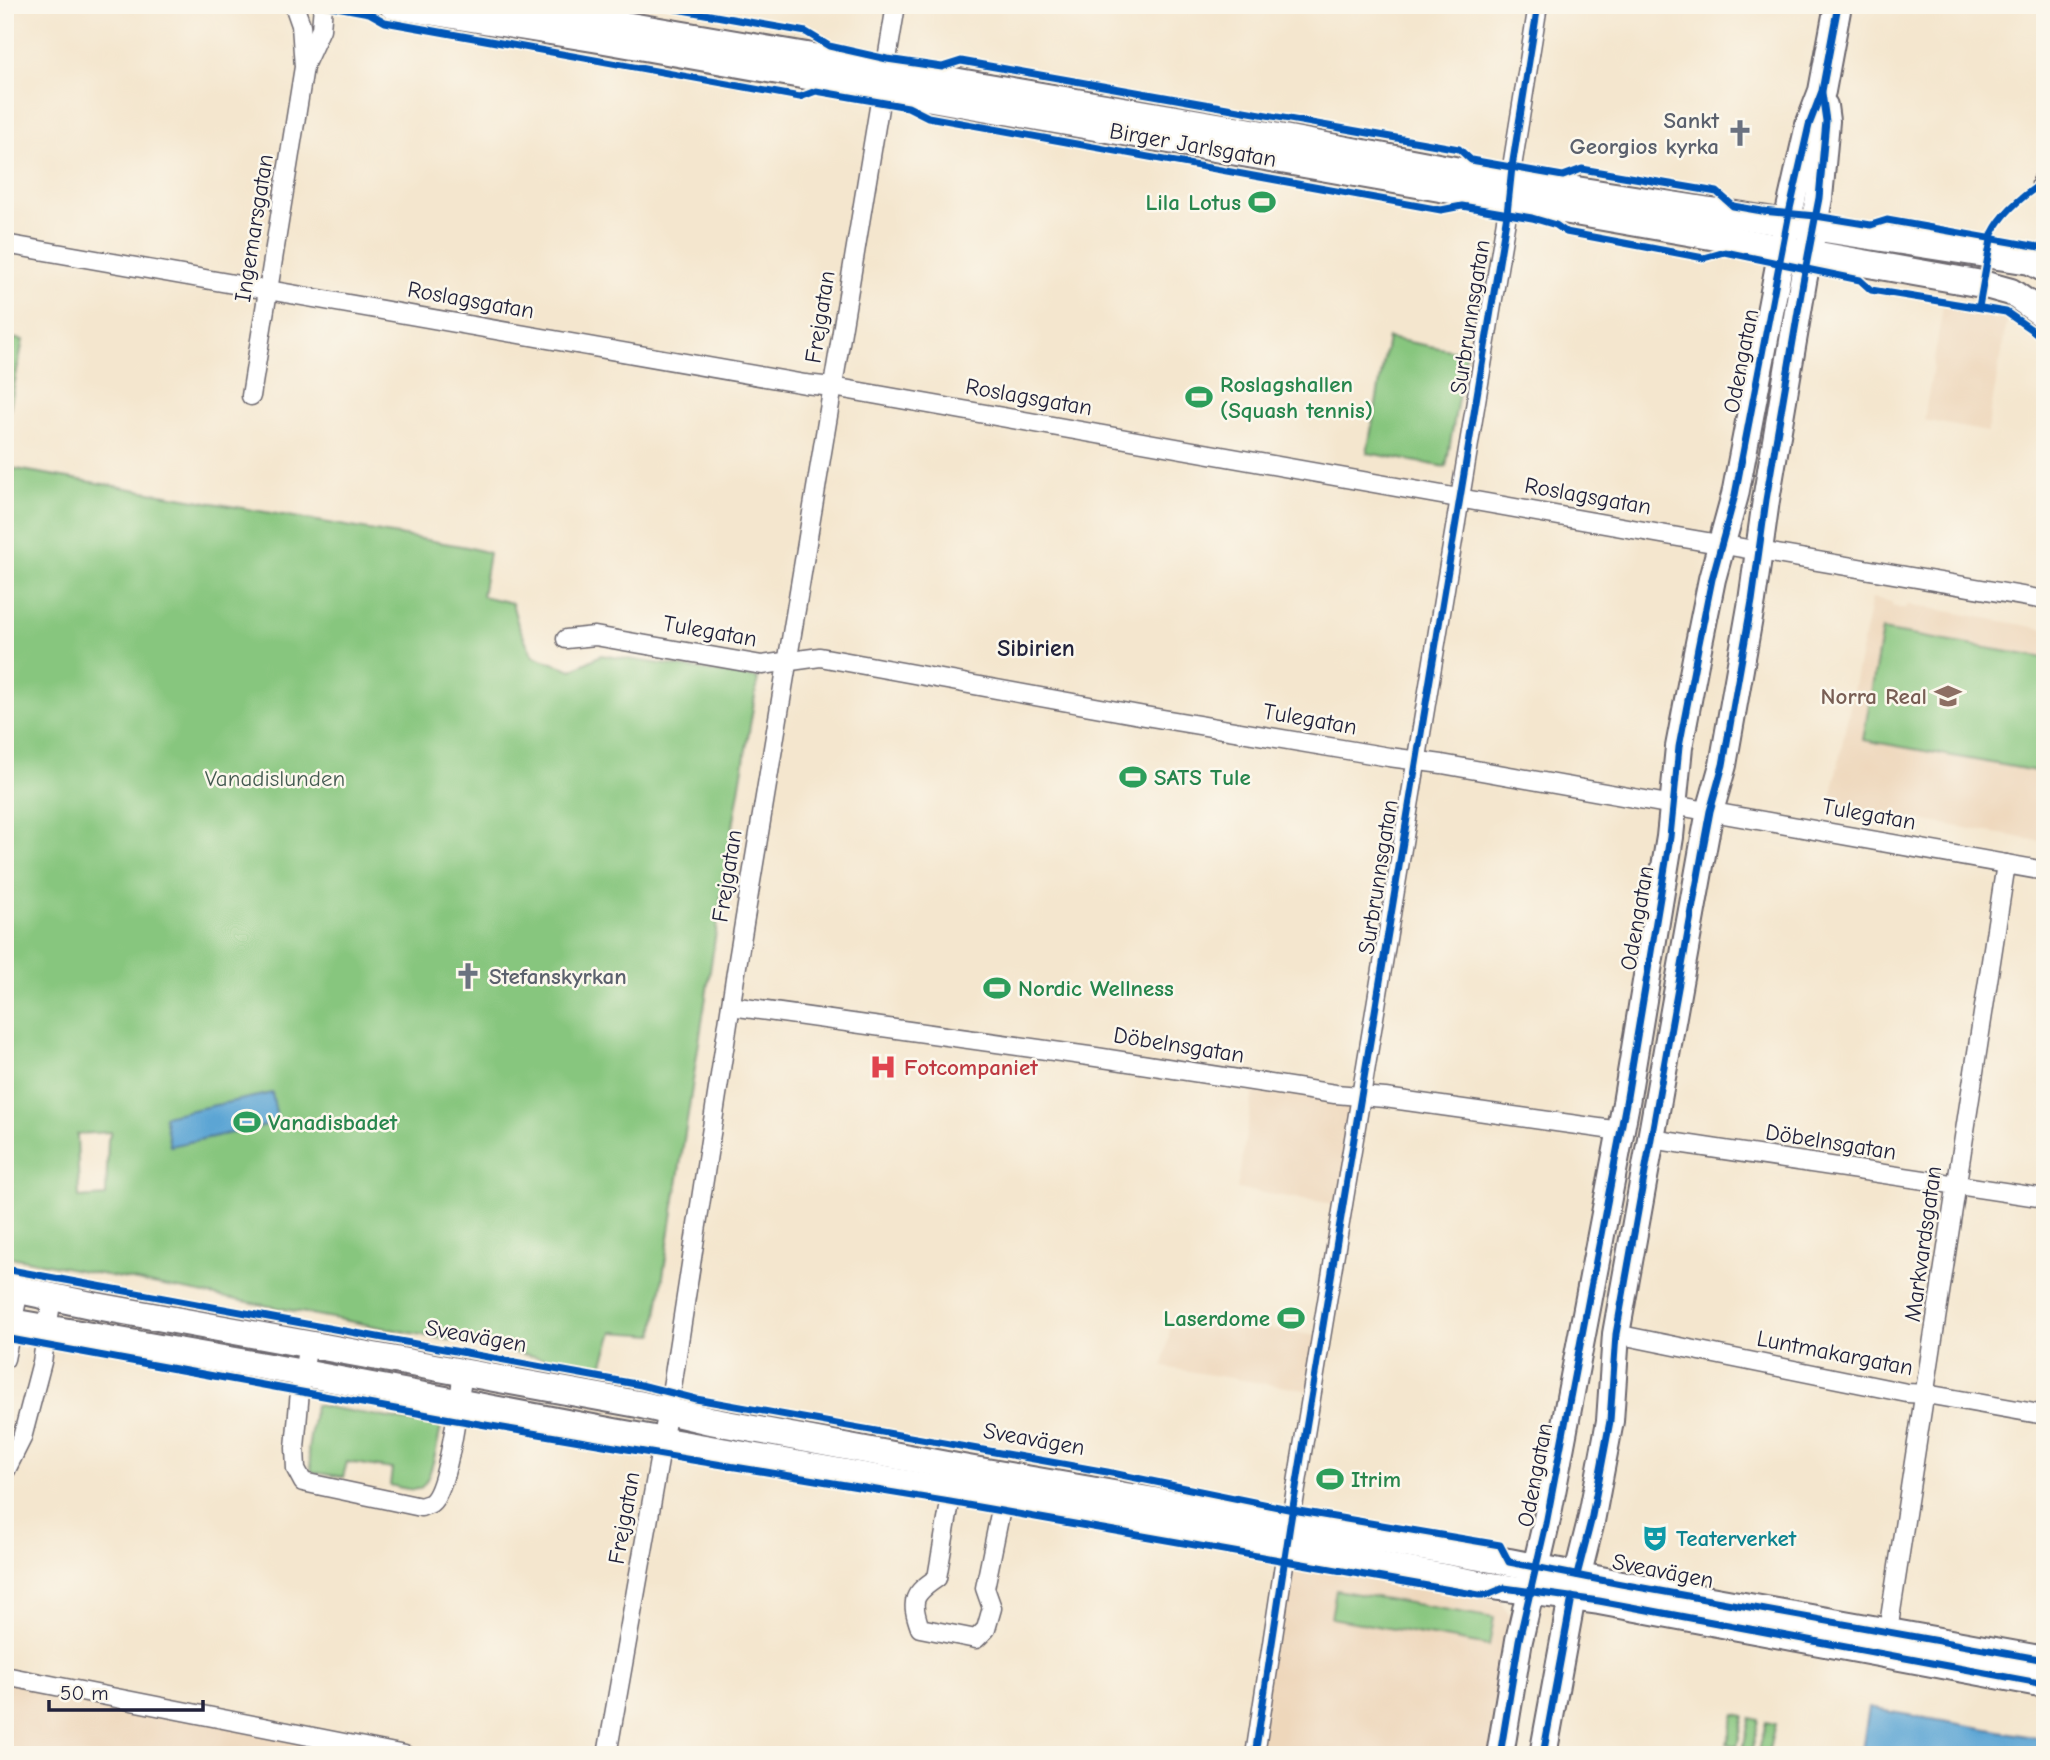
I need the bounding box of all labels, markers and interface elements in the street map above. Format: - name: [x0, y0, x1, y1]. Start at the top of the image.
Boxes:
- place label: Sankt Georgios kyrka: [1569, 107, 1719, 160]
- street label: Birger Jarlsgatan: [1107, 117, 1279, 173]
- church icon: Sankt Georgios kyrka: [1725, 118, 1755, 148]
- street label: Ingemarsgatan: [229, 152, 279, 304]
- sports icon: Lila Lotus: [1247, 187, 1277, 217]
- place label: Lila Lotus: [1145, 189, 1241, 216]
- street label: Surbrunnsgatan: [1444, 238, 1496, 396]
- street label: Frejgatan: [799, 269, 841, 365]
- street label: Roslagsgatan: [406, 276, 536, 324]
- street label: Odengatan: [1718, 307, 1764, 415]
- place label: Roslagshallen (Squash tennis): [1220, 371, 1373, 424]
- street label: Roslagsgatan: [964, 373, 1094, 421]
- sports icon: Roslagshallen (Squash tennis): [1184, 382, 1214, 412]
- street label: Roslagsgatan: [1523, 472, 1653, 520]
- street label: Tulegatan: [661, 609, 759, 653]
- district label: Sibirien: [997, 634, 1075, 662]
- school or university icon: Norra Real: [1933, 681, 1963, 711]
- place label: Norra Real: [1821, 683, 1927, 710]
- street label: Tulegatan: [1261, 697, 1359, 741]
- sports icon: SATS Tule: [1118, 762, 1148, 792]
- place label: SATS Tule: [1154, 764, 1251, 791]
- park label: Vanadislunden: [205, 765, 345, 792]
- street label: Tulegatan: [1820, 792, 1918, 836]
- street label: Surbrunnsgatan: [1352, 798, 1404, 956]
- street label: Frejgatan: [706, 828, 748, 924]
- street label: Odengatan: [1615, 864, 1659, 972]
- church icon: Stefanskyrkan: [453, 961, 483, 991]
- place label: Stefanskyrkan: [489, 963, 627, 990]
- sports icon: Nordic Wellness: [982, 973, 1012, 1003]
- place label: Nordic Wellness: [1018, 975, 1174, 1002]
- street label: Döbelnsgatan: [1112, 1021, 1246, 1069]
- hospital icon: Fotcompaniet: [868, 1052, 898, 1082]
- place label: Fotcompaniet: [904, 1054, 1038, 1081]
- sports icon: Vanadisbadet: [232, 1107, 262, 1137]
- place label: Vanadisbadet: [268, 1109, 398, 1136]
- street label: Döbelnsgatan: [1764, 1118, 1898, 1166]
- street label: Markvardsgatan: [1899, 1164, 1947, 1324]
- sports icon: Laserdome: [1276, 1303, 1306, 1333]
- place label: Laserdome: [1163, 1305, 1270, 1332]
- street label: Sveavägen: [423, 1314, 529, 1358]
- street label: Luntmakargatan: [1755, 1325, 1915, 1381]
- street label: Sveavägen: [981, 1417, 1087, 1461]
- street label: Odengatan: [1512, 1421, 1558, 1529]
- sports icon: Itrim: [1315, 1464, 1345, 1494]
- place label: Itrim: [1351, 1466, 1401, 1493]
- street label: Frejgatan: [603, 1470, 645, 1566]
- theatre icon: Teaterverket: [1640, 1523, 1670, 1553]
- place label: Teaterverket: [1676, 1525, 1797, 1552]
- street label: Sveavägen: [1610, 1548, 1716, 1594]
- scale bar: [49, 1669, 203, 1713]
- text: 50 m: [60, 1681, 109, 1705]

